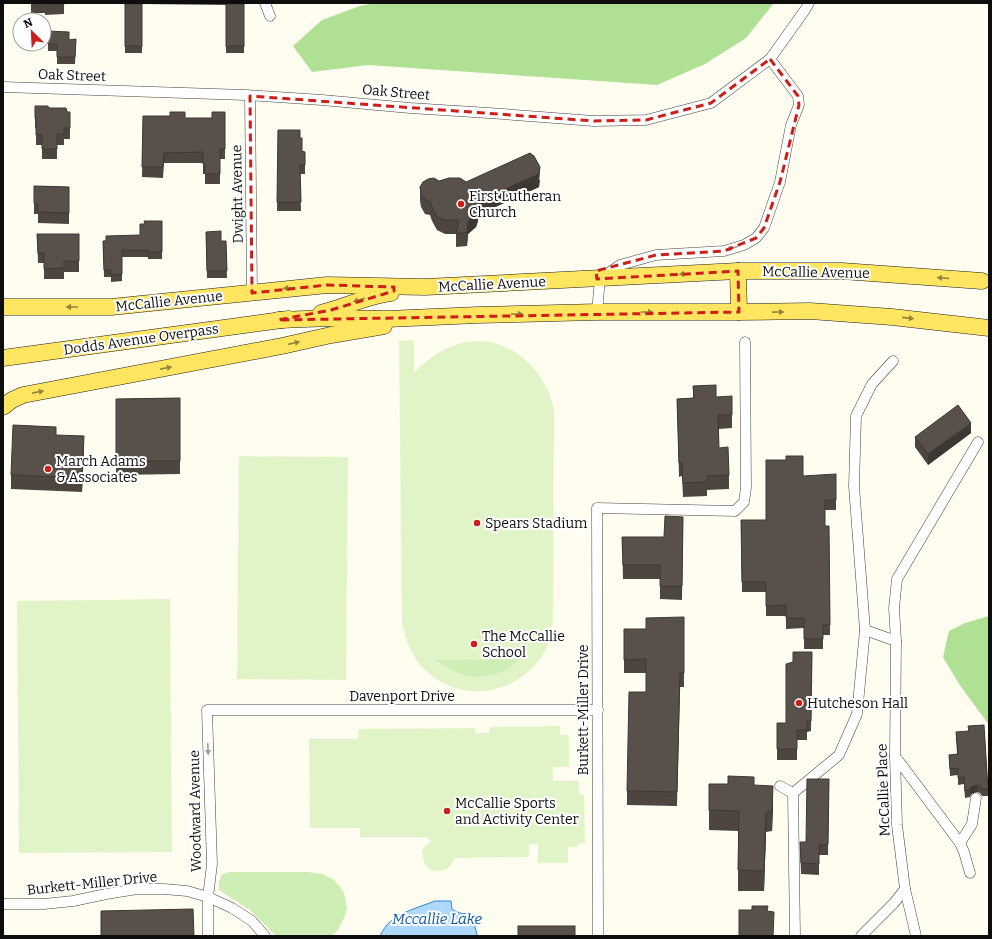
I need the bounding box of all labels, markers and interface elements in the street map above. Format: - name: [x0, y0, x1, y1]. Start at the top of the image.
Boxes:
- north arrow: [12, 12, 52, 52]
- text: N: [22, 15, 35, 31]
- street label: Oak Street: [38, 66, 106, 85]
- street label: Oak Street: [361, 81, 431, 104]
- street label: Dwight Avenue: [228, 145, 247, 243]
- place label: First Lutheran Church: [469, 188, 561, 221]
- marker: First Lutheran Church: [456, 199, 466, 209]
- one-way arrow: [726, 246, 738, 252]
- street label: McCallie Avenue: [762, 263, 870, 282]
- one-way arrow: [678, 271, 691, 277]
- street label: McCallie Avenue: [438, 273, 546, 296]
- one-way arrow: [937, 275, 949, 282]
- one-way arrow: [283, 285, 295, 292]
- street label: McCallie Avenue: [115, 287, 224, 316]
- one-way arrow: [353, 298, 366, 304]
- one-way arrow: [65, 304, 78, 310]
- one-way arrow: [641, 309, 654, 315]
- one-way arrow: [772, 309, 785, 315]
- one-way arrow: [511, 311, 524, 317]
- one-way arrow: [902, 315, 914, 322]
- street label: Dodds Avenue Overpass: [62, 320, 220, 359]
- one-way arrow: [288, 340, 300, 346]
- one-way arrow: [160, 365, 172, 371]
- one-way arrow: [32, 389, 45, 395]
- place label: March Adams & Associates: [56, 453, 146, 486]
- marker: March Adams & Associates: [43, 464, 53, 474]
- place label: Spears Stadium: [485, 515, 588, 532]
- marker: Spears Stadium: [472, 518, 482, 528]
- place label: The McCallie School: [482, 628, 565, 661]
- marker: The McCallie School: [469, 639, 479, 649]
- street label: Burkett-Miller Drive: [575, 645, 592, 775]
- street label: Davenport Drive: [349, 688, 455, 705]
- place label: Hutcheson Hall: [807, 695, 908, 712]
- marker: Hutcheson Hall: [794, 698, 804, 708]
- one-way arrow: [205, 743, 211, 756]
- street label: McCallie Place: [873, 743, 894, 837]
- street label: Woodward Avenue: [186, 750, 205, 872]
- place label: McCallie Sports and Activity Center: [455, 795, 579, 828]
- marker: McCallie Sports and Activity Center: [442, 806, 452, 816]
- street label: Burkett-Miller Drive: [26, 868, 158, 899]
- water label: Mccallie Lake: [392, 910, 482, 928]

